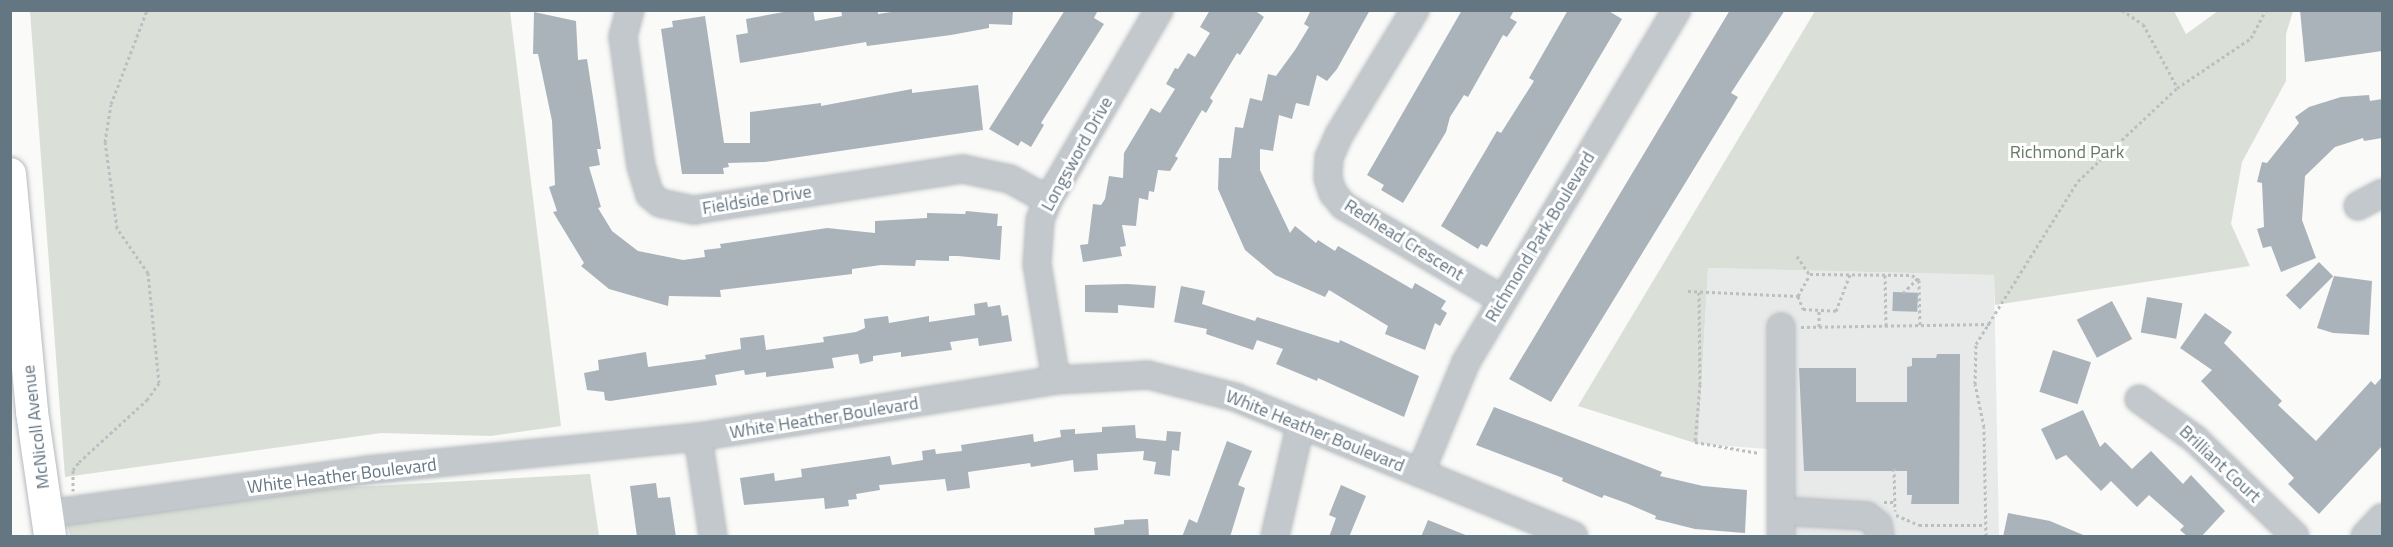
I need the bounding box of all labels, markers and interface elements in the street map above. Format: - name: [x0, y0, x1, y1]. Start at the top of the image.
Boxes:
- street label: Longsword Drive: [1037, 93, 1117, 215]
- park label: Richmond Park: [2010, 141, 2124, 163]
- street label: Richmond Park Boulevard: [1481, 148, 1599, 326]
- street label: Fieldside Drive: [701, 181, 813, 219]
- street label: Redhead Crescent: [1340, 195, 1468, 285]
- street label: McNicoll Avenue: [18, 364, 54, 490]
- street label: White Heather Boulevard: [1223, 385, 1407, 477]
- street label: White Heather Boulevard: [728, 392, 920, 444]
- street label: Brilliant Court: [2175, 421, 2265, 507]
- street label: White Heather Boulevard: [246, 454, 438, 498]

